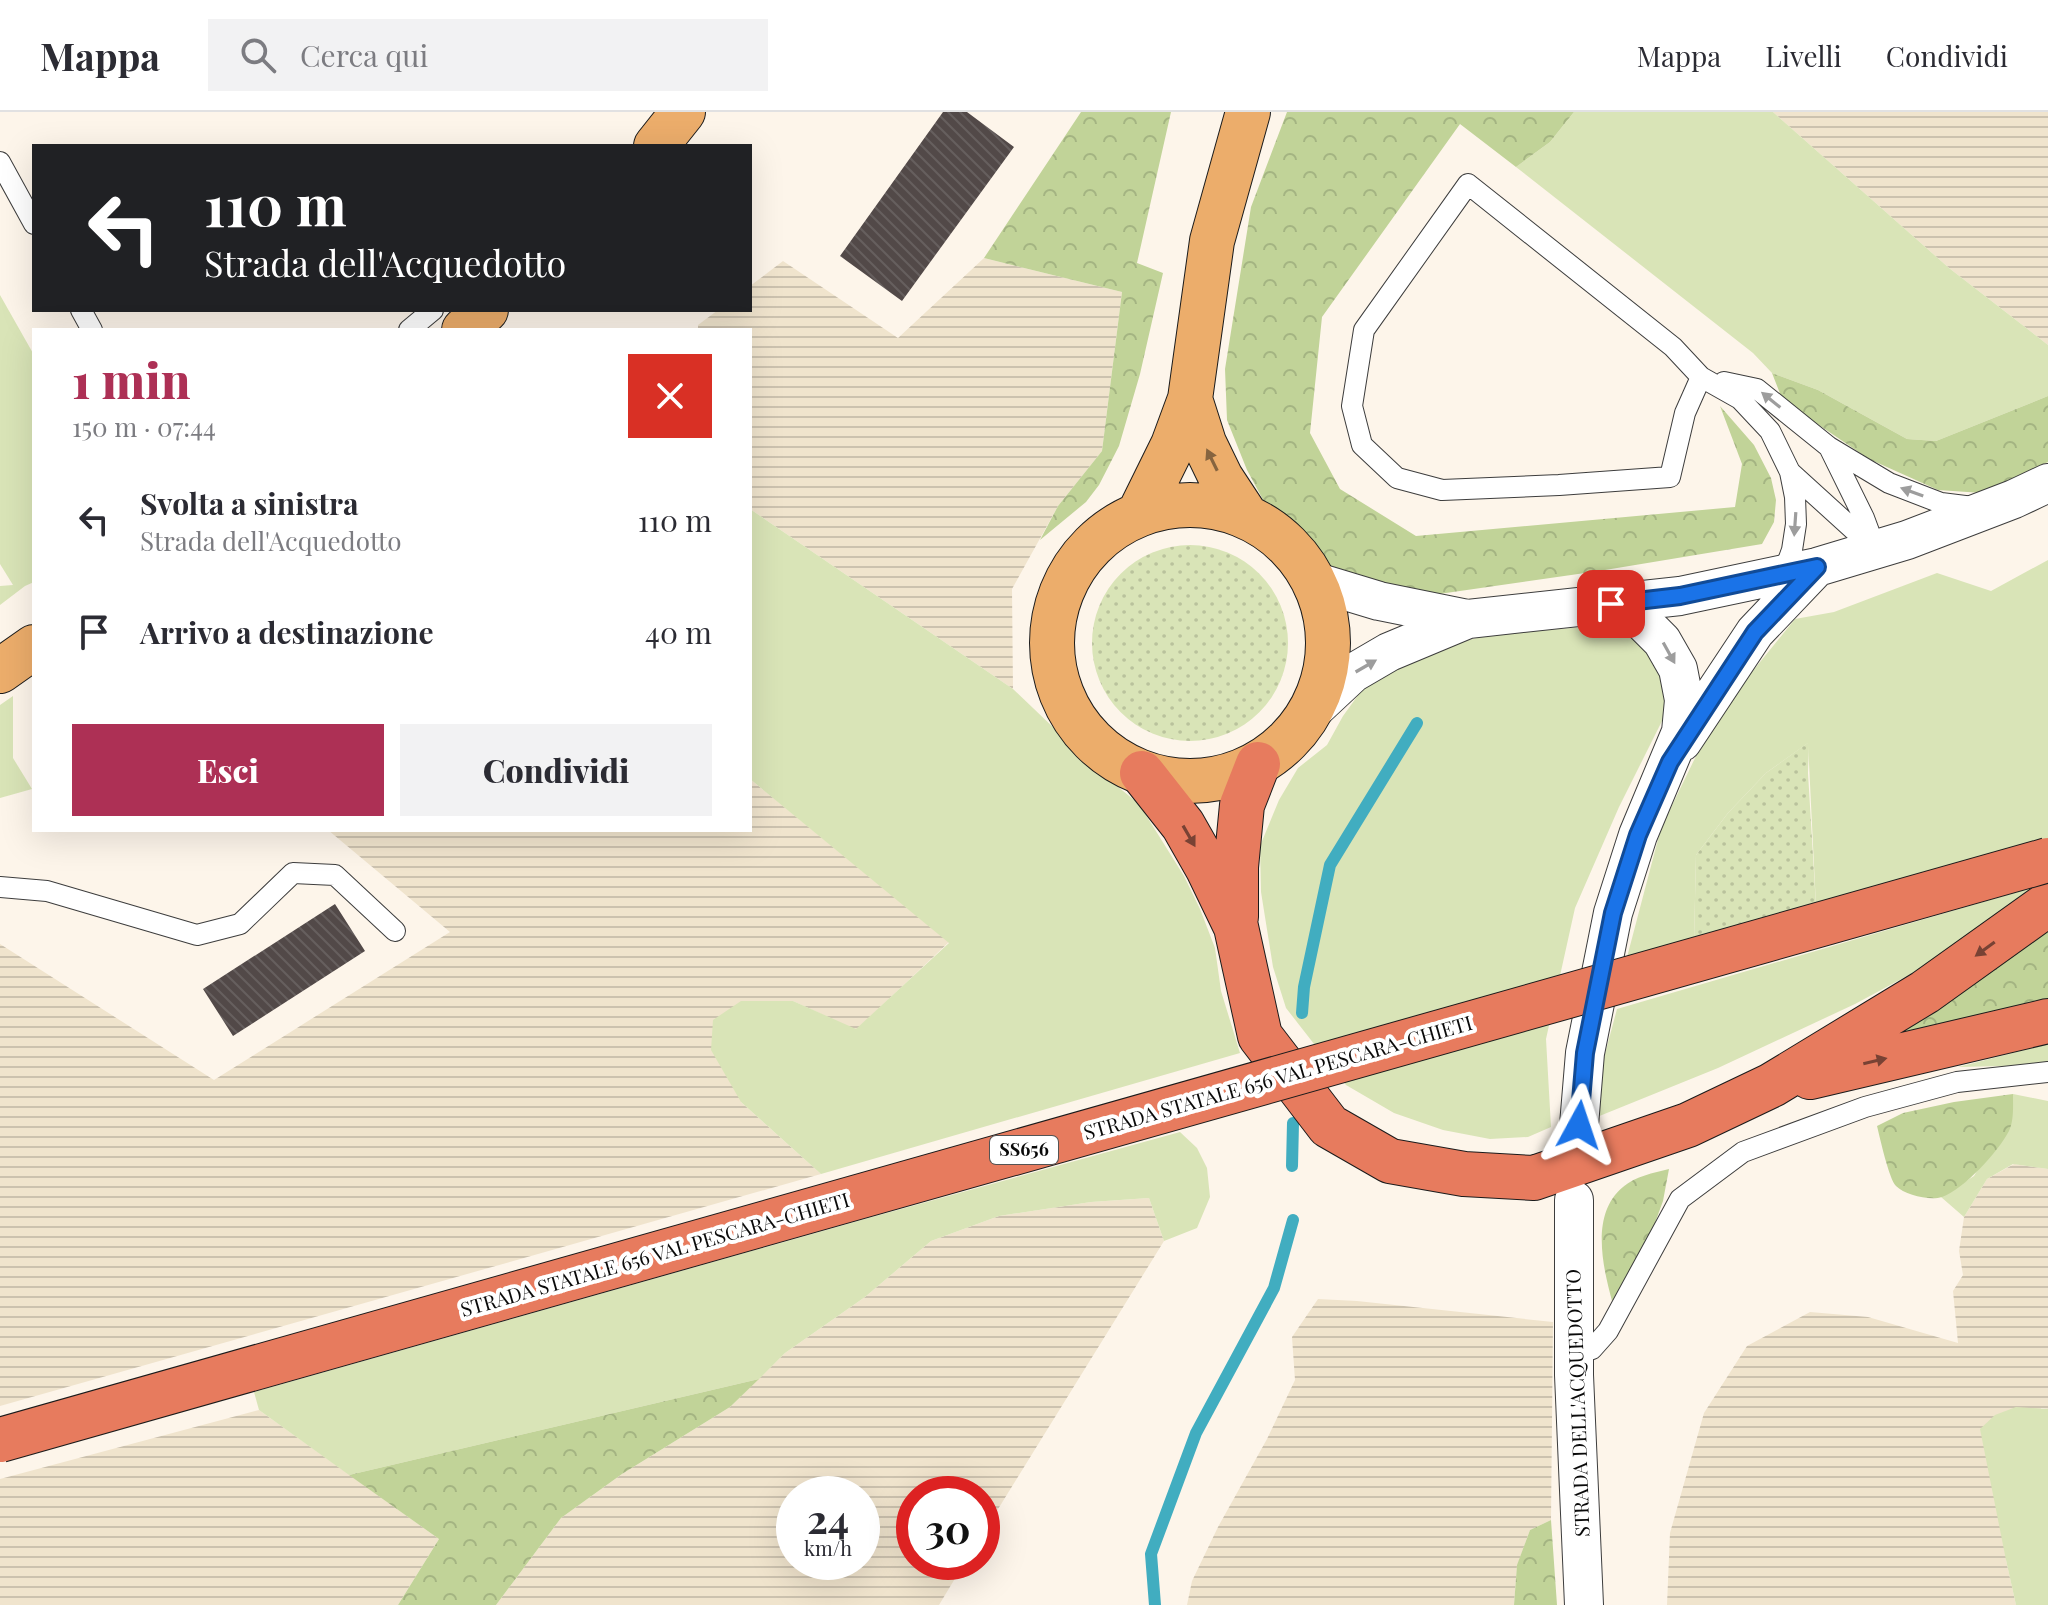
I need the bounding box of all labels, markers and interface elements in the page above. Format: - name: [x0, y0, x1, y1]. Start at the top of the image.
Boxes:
- search box: [208, 19, 768, 91]
- text: Mappa: [40, 30, 160, 81]
- icon: search: [236, 33, 280, 77]
- text: Cerca qui: [300, 35, 428, 75]
- text: Mappa: [1637, 37, 1721, 74]
- text: Livelli: [1765, 37, 1842, 74]
- text: Condividi: [1886, 37, 2008, 74]
- text: 110 m: [204, 166, 347, 241]
- icon: left: [72, 176, 176, 280]
- text: Strada dell'Acquedotto: [204, 238, 566, 286]
- text: 1 min: [72, 347, 190, 411]
- button: close: [628, 354, 712, 438]
- one-way arrow: [1761, 392, 1781, 409]
- text: 150 m · 07:44: [72, 409, 216, 444]
- one-way arrow: [1205, 449, 1219, 472]
- text: Svolta a sinistra: [140, 483, 359, 523]
- one-way arrow: [1900, 485, 1924, 498]
- icon: left: [72, 498, 116, 542]
- text: 110 m: [638, 500, 712, 540]
- one-way arrow: [1788, 512, 1801, 537]
- text: Strada dell'Acquedotto: [140, 523, 402, 558]
- pin: [1577, 570, 1645, 638]
- icon: arrive: [1589, 582, 1633, 626]
- icon: arrive: [72, 610, 116, 654]
- text: Arrivo a destinazione: [140, 612, 434, 652]
- text: 40 m: [645, 612, 712, 652]
- one-way arrow: [1662, 642, 1676, 664]
- one-way arrow: [1355, 659, 1377, 673]
- button: Esci: [72, 724, 384, 816]
- button: Condividi: [400, 724, 712, 816]
- one-way arrow: [1182, 824, 1196, 847]
- one-way arrow: [1974, 941, 1995, 957]
- street label: STRADA STATALE 656 VAL PESCARA-CHIETI: [1080, 1008, 1475, 1145]
- one-way arrow: [1863, 1054, 1888, 1067]
- position arrow: [1537, 1083, 1621, 1167]
- road number: SS656: [990, 1136, 1058, 1164]
- street label: STRADA STATALE 656 VAL PESCARA-CHIETI: [457, 1185, 852, 1322]
- street label: STRADA DELL'ACQUEDOTTO: [1558, 1268, 1595, 1538]
- speed limit sign: 30: [896, 1476, 1000, 1580]
- text: 24: [807, 1491, 849, 1544]
- text: km/h: [804, 1534, 852, 1561]

